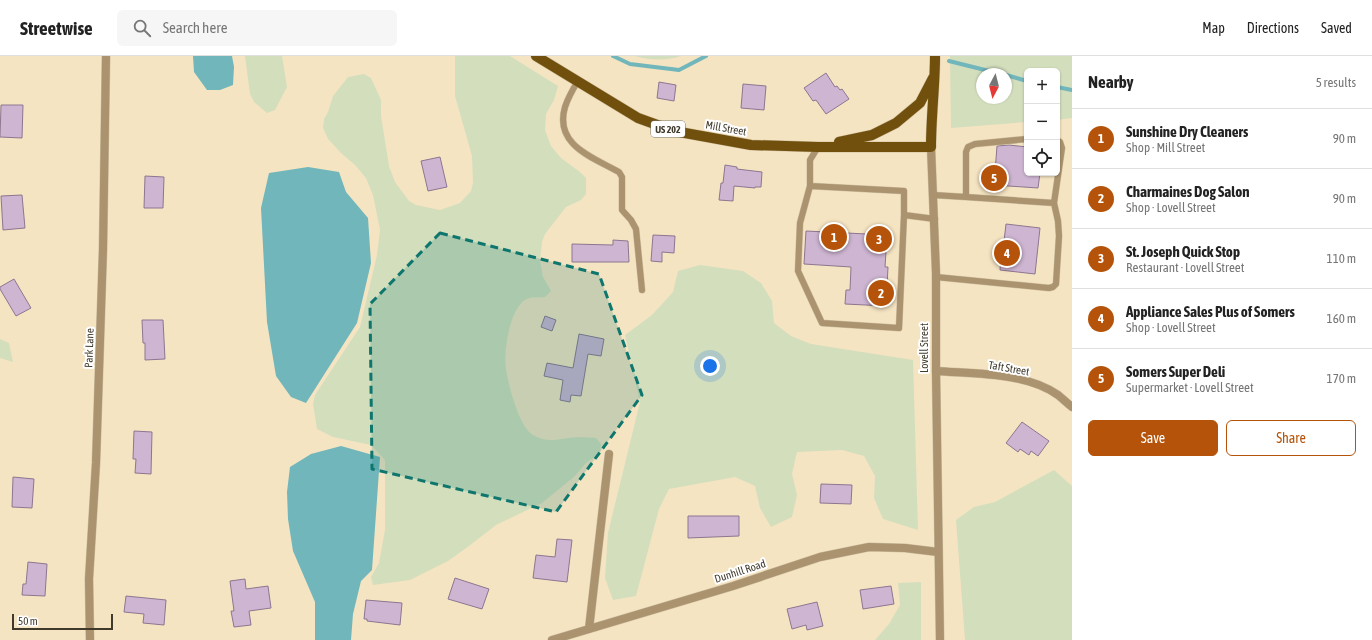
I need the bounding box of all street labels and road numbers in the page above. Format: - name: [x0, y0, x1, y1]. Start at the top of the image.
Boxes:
- street label: Mill Street: [705, 118, 747, 138]
- road number: US 202: [651, 121, 685, 137]
- street label: Lovell Street: [918, 323, 930, 373]
- street label: Park Lane: [82, 328, 96, 368]
- street label: Taft Street: [988, 359, 1030, 377]
- street label: Dunhill Road: [713, 557, 767, 585]

